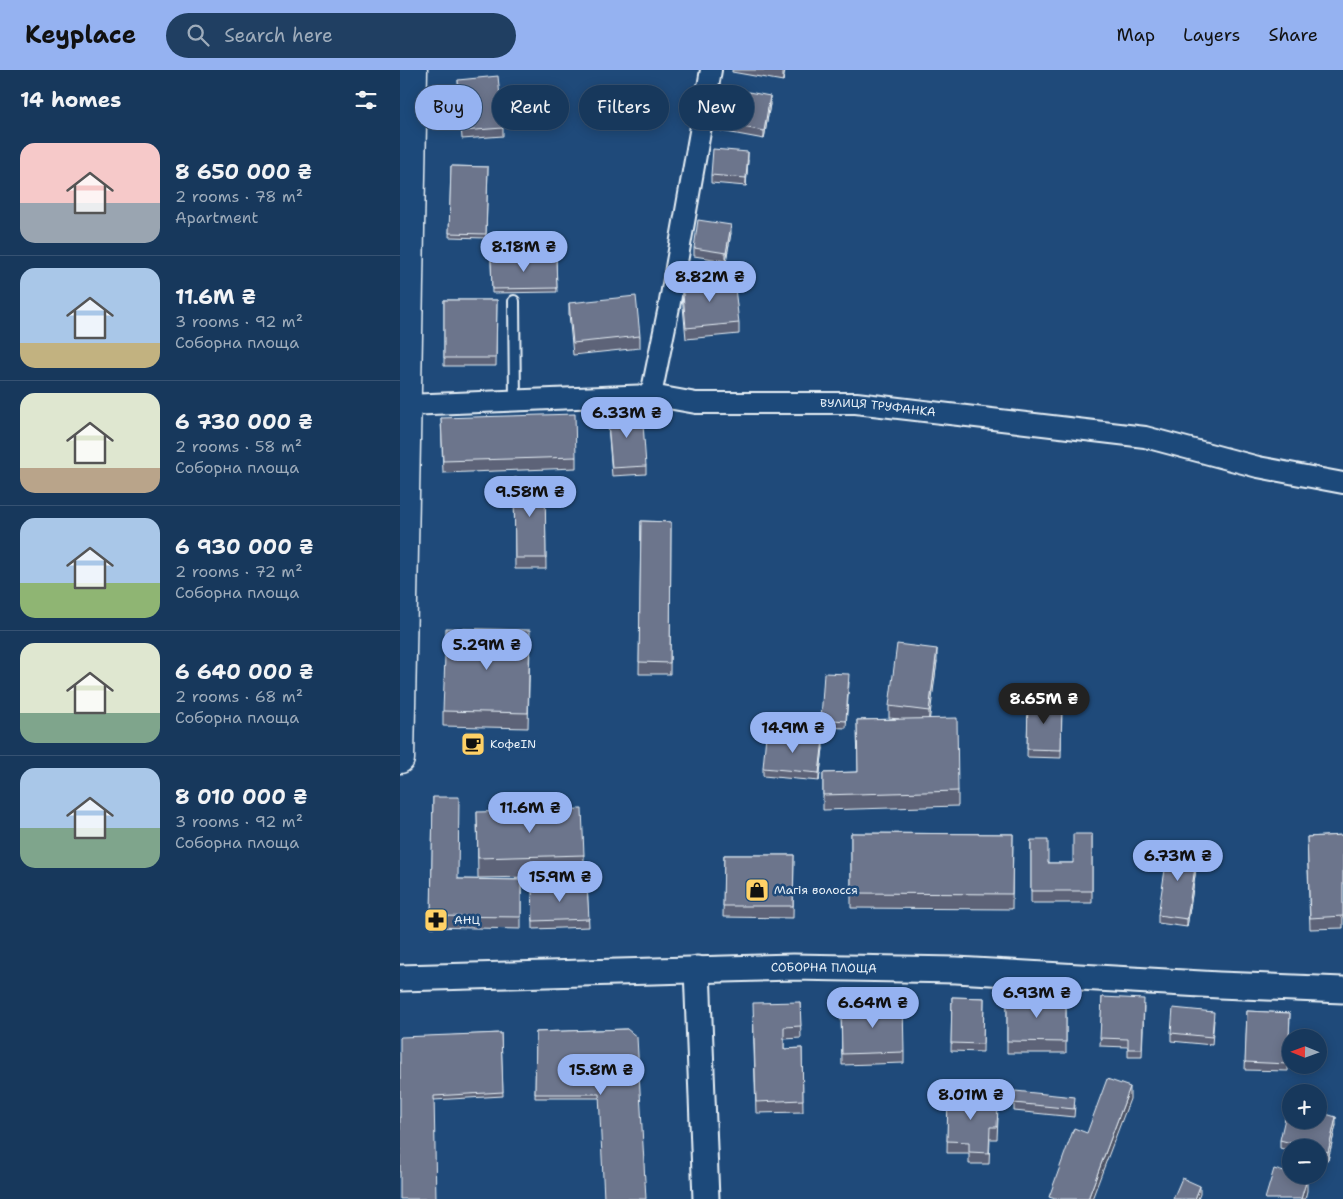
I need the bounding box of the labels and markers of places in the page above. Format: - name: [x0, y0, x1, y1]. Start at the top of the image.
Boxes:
- pin: 8.18M ₴: [478, 230, 570, 273]
- pin: 8.82M ₴: [664, 260, 756, 303]
- pin: 6.33M ₴: [581, 396, 673, 439]
- pin: 9.58M ₴: [484, 476, 576, 518]
- pin: 5.29M ₴: [441, 628, 533, 671]
- pin: 8.65M ₴: [998, 682, 1090, 725]
- pin: 14.9M ₴: [747, 712, 839, 754]
- cafe icon: КофеIN: [460, 731, 486, 757]
- place label: КофеIN: [490, 736, 536, 752]
- pin: 11.6M ₴: [484, 792, 576, 834]
- pin: 6.73M ₴: [1132, 840, 1224, 882]
- pin: 15.9M ₴: [514, 860, 606, 903]
- shop icon: Магія волосся: [744, 877, 770, 903]
- place label: Магія волосся: [774, 882, 858, 898]
- pharmacy icon: АНЦ: [423, 907, 449, 933]
- place label: АНЦ: [454, 912, 481, 928]
- pin: 6.93M ₴: [991, 976, 1083, 1019]
- pin: 6.64M ₴: [827, 986, 919, 1029]
- pin: 15.8M ₴: [555, 1054, 647, 1096]
- pin: 8.01M ₴: [925, 1078, 1017, 1121]

